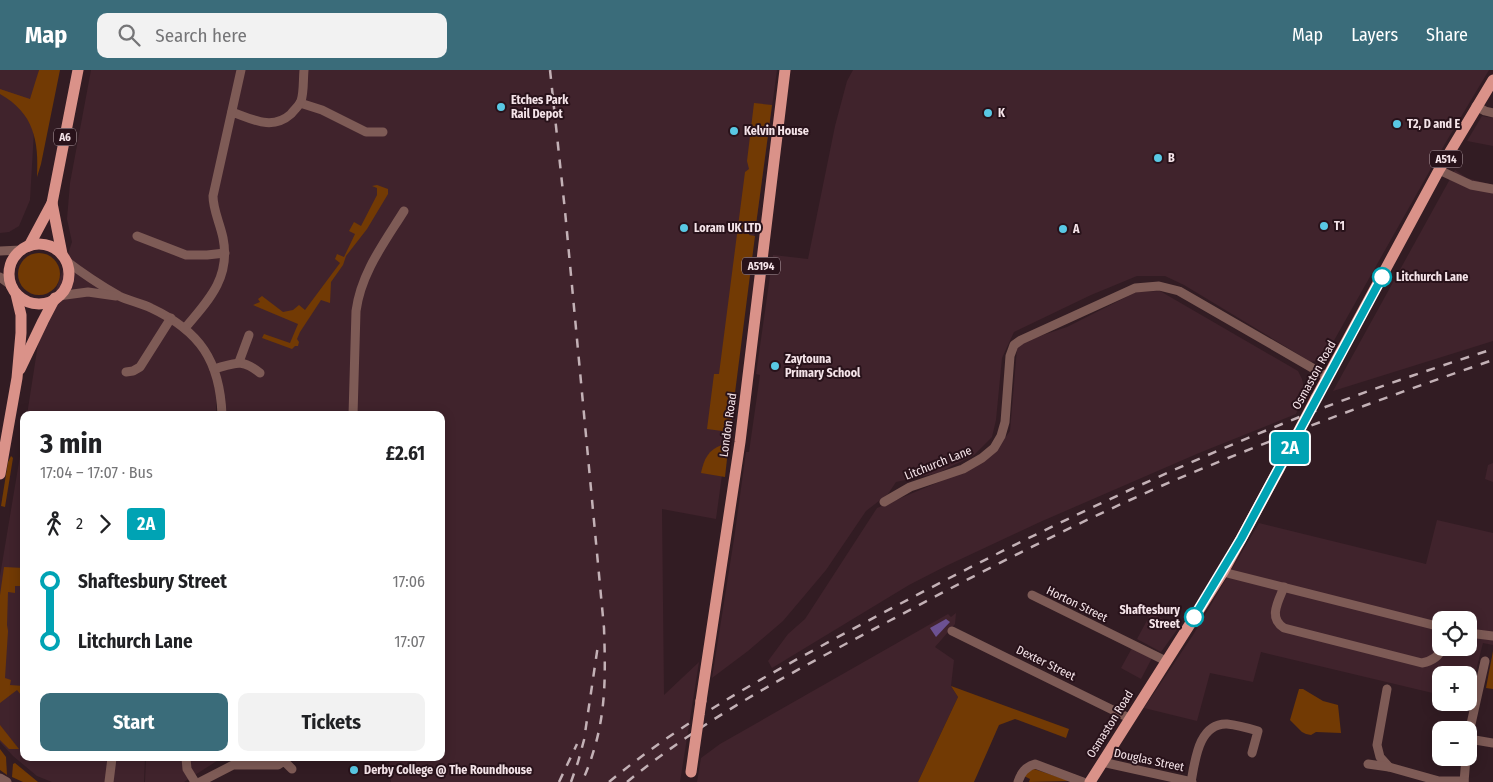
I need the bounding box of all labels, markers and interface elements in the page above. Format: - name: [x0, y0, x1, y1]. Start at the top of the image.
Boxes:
- search box: [97, 13, 447, 58]
- text: Map: [25, 21, 67, 49]
- icon: search: [115, 21, 143, 49]
- text: Search here: [155, 24, 247, 47]
- text: Map: [1292, 24, 1323, 46]
- text: Layers: [1351, 24, 1398, 46]
- text: Share: [1426, 24, 1468, 46]
- place label: Etches Park Rail Depot: [511, 93, 569, 121]
- marker: Etches Park Rail Depot: [495, 101, 507, 113]
- place label: K: [998, 106, 1006, 120]
- marker: K: [982, 107, 994, 119]
- place label: T2, D and E: [1407, 117, 1461, 131]
- marker: T2, D and E: [1391, 118, 1403, 130]
- place label: Kelvin House: [744, 124, 809, 138]
- marker: Kelvin House: [728, 125, 740, 137]
- road number: A6: [54, 128, 76, 146]
- road number: A514: [1430, 150, 1462, 168]
- place label: B: [1168, 151, 1175, 165]
- marker: B: [1152, 152, 1164, 164]
- place label: T1: [1334, 219, 1345, 233]
- marker: T1: [1318, 220, 1330, 232]
- place label: Loram UK LTD: [694, 221, 761, 235]
- marker: Loram UK LTD: [678, 222, 690, 234]
- place label: A: [1072, 222, 1080, 236]
- marker: A: [1057, 223, 1069, 235]
- road number: A5194: [742, 258, 780, 275]
- marker: Litchurch Lane: [1372, 267, 1392, 287]
- place label: Litchurch Lane: [1396, 270, 1468, 284]
- street label: Osmaston Road: [1289, 338, 1339, 412]
- place label: Zaytouna Primary School: [785, 352, 861, 380]
- marker: Zaytouna Primary School: [769, 360, 781, 372]
- street label: London Road: [717, 392, 739, 458]
- text: 3 min: [40, 427, 102, 460]
- line badge: 2A: [1268, 432, 1312, 464]
- text: 2A: [1281, 437, 1299, 459]
- text: £2.61: [386, 442, 425, 465]
- street label: Litchurch Lane: [902, 443, 974, 483]
- text: 17:04 – 17:07 · Bus: [40, 463, 153, 482]
- icon: walk: [40, 510, 68, 538]
- icon: forward: [91, 510, 119, 538]
- text: 2A: [137, 513, 155, 535]
- text: 2: [76, 514, 83, 533]
- text: Shaftesbury Street: [78, 570, 227, 593]
- text: 17:06: [393, 572, 425, 591]
- street label: Horton Street: [1044, 583, 1110, 625]
- place label: Shaftesbury Street: [1119, 603, 1181, 631]
- marker: Shaftesbury Street: [1184, 607, 1204, 627]
- map controls: [1432, 611, 1477, 766]
- button: locate: [1432, 611, 1477, 656]
- text: Litchurch Lane: [78, 630, 193, 653]
- text: 17:07: [394, 632, 425, 651]
- street label: Dexter Street: [1014, 643, 1078, 683]
- button: +: [1432, 666, 1477, 711]
- street label: Osmaston Road: [1084, 688, 1136, 760]
- button: Start: [40, 693, 228, 751]
- button: Tickets: [238, 693, 425, 751]
- button: −: [1432, 721, 1477, 766]
- street label: Douglas Street: [1113, 746, 1186, 774]
- place label: Derby College @ The Roundhouse: [364, 763, 532, 777]
- marker: Derby College @ The Roundhouse: [348, 764, 360, 776]

